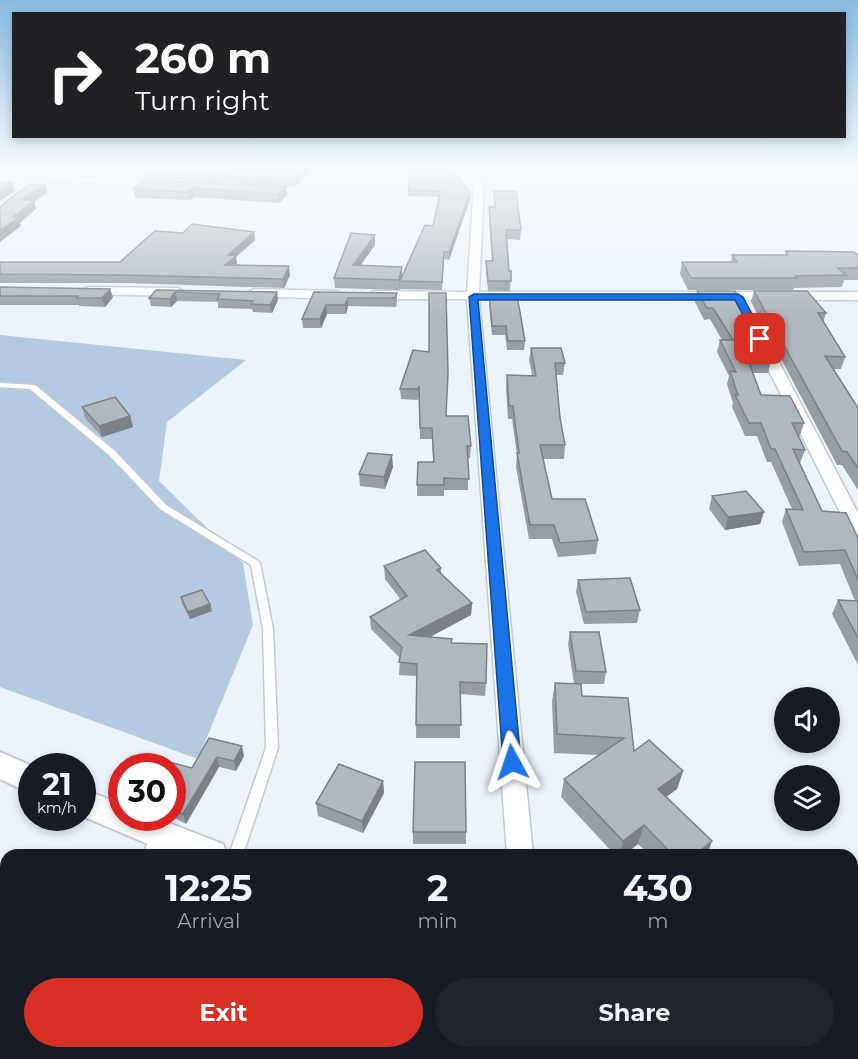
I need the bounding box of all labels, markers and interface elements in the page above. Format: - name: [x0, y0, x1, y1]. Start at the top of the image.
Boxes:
- text: 260 m: [135, 32, 271, 84]
- icon: right: [36, 36, 114, 114]
- text: Turn right: [135, 84, 270, 117]
- pin: [734, 313, 785, 364]
- icon: arrive: [743, 322, 776, 355]
- map controls: [774, 687, 840, 831]
- button: sound: [774, 687, 840, 753]
- position arrow: [480, 730, 544, 794]
- speed limit sign: 30: [108, 753, 186, 831]
- button: layers: [774, 765, 840, 831]
- text: 21: [42, 766, 72, 803]
- text: km/h: [37, 798, 77, 817]
- text: 12:25: [165, 866, 252, 910]
- text: 2: [427, 866, 448, 910]
- text: 430: [623, 866, 693, 910]
- text: Arrival: [177, 909, 240, 933]
- text: min: [417, 909, 458, 933]
- text: m: [647, 909, 668, 933]
- button: Exit: [24, 978, 423, 1047]
- button: Share: [435, 978, 834, 1047]

